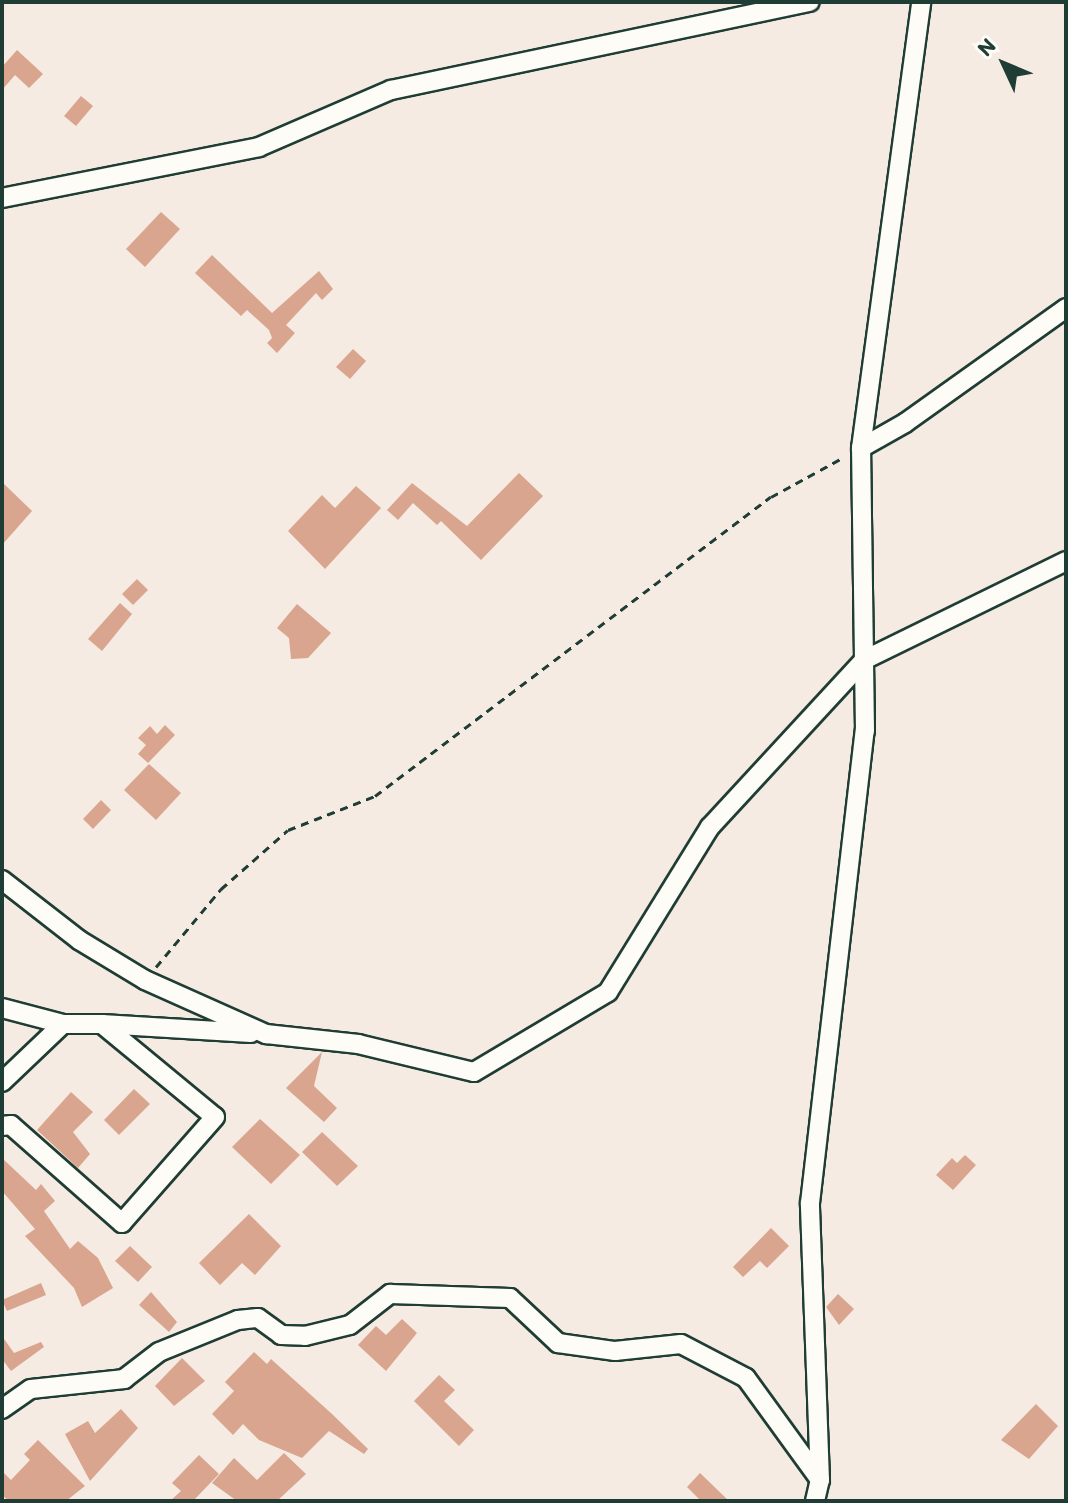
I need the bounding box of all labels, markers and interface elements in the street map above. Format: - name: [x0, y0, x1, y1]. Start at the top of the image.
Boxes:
- north arrow: [964, 24, 1044, 104]
- text: N: [971, 32, 1001, 62]

